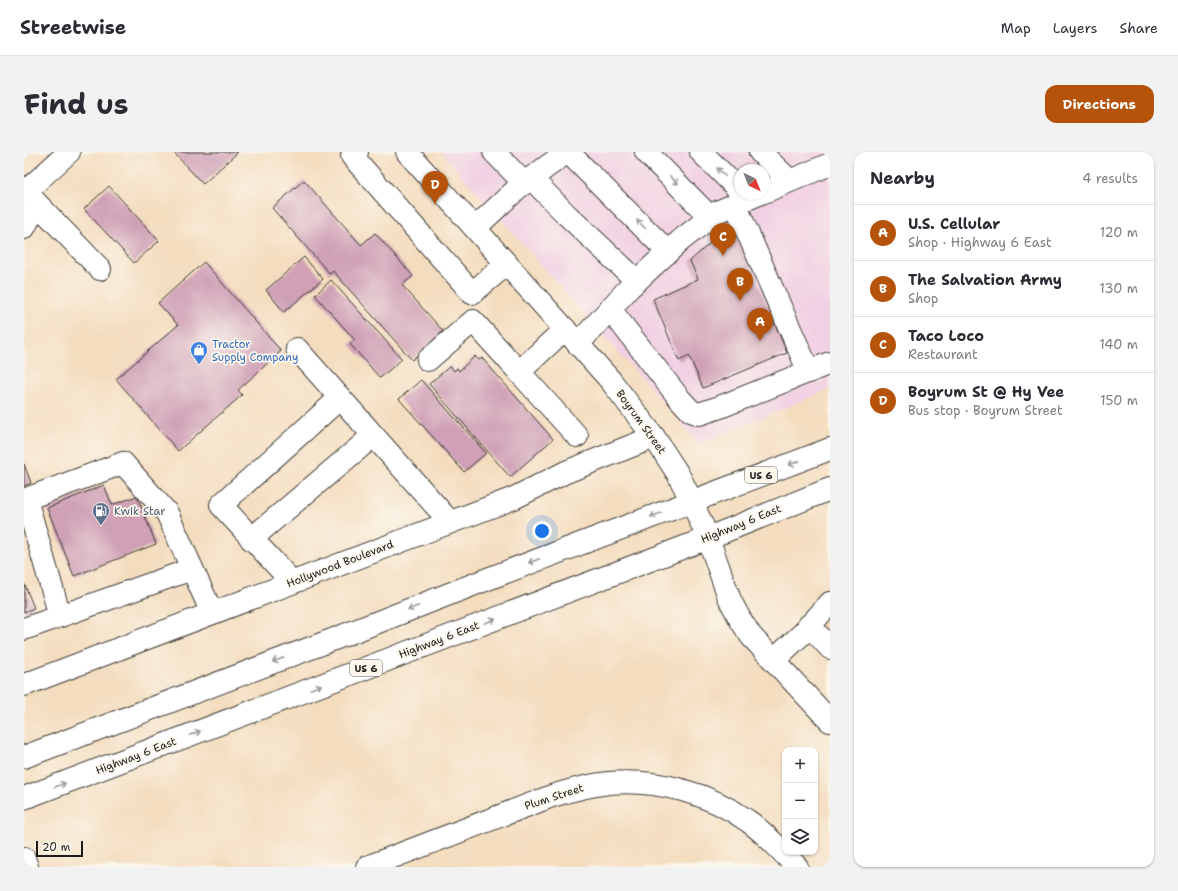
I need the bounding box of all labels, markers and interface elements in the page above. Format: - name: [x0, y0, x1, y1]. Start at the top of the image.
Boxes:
- text: Streetwise: [20, 15, 126, 40]
- text: Map: [1001, 19, 1031, 37]
- text: Layers: [1053, 19, 1097, 37]
- text: Share: [1119, 19, 1158, 37]
- text: Find us: [24, 85, 129, 123]
- button: Directions: [1045, 85, 1154, 123]
- north arrow: [734, 164, 770, 200]
- one-way arrow: [716, 167, 726, 177]
- text: Nearby: [870, 167, 935, 189]
- text: 4 results: [1082, 170, 1138, 187]
- pin: D: [422, 171, 448, 204]
- one-way arrow: [669, 175, 678, 185]
- text: U.S. Cellular: [908, 214, 1000, 234]
- one-way arrow: [636, 219, 646, 229]
- pin: C: [710, 223, 736, 256]
- text: A: [878, 224, 888, 241]
- text: 120 m: [1100, 224, 1138, 241]
- text: Shop · Highway 6 East: [908, 234, 1052, 251]
- pin: B: [727, 268, 753, 301]
- text: The Salvation Army: [908, 270, 1062, 290]
- text: B: [879, 280, 887, 297]
- text: 130 m: [1100, 280, 1138, 297]
- text: Shop: [908, 290, 938, 307]
- pin: A: [747, 308, 773, 341]
- text: Taco Loco: [908, 326, 984, 346]
- text: C: [879, 336, 887, 353]
- text: 140 m: [1099, 336, 1138, 353]
- place label: Tractor Supply Company: [212, 337, 298, 365]
- shop icon: Tractor Supply Company: [189, 340, 209, 365]
- text: Restaurant: [908, 346, 978, 363]
- text: Boyrum St @ Hy Vee: [908, 382, 1064, 402]
- street label: Boyrum Street: [613, 387, 669, 457]
- text: D: [878, 392, 888, 409]
- text: 150 m: [1100, 392, 1138, 409]
- text: Bus stop · Boyrum Street: [908, 402, 1063, 419]
- one-way arrow: [788, 459, 800, 467]
- road number: US 6: [745, 467, 777, 483]
- fuel station icon: Kwik Star: [91, 501, 111, 526]
- street label: Highway 6 East: [699, 501, 784, 547]
- place label: Kwik Star: [114, 504, 165, 519]
- one-way arrow: [650, 512, 662, 520]
- your location: [532, 521, 552, 541]
- street label: Hollywood Boulevard: [284, 537, 396, 591]
- one-way arrow: [528, 558, 540, 566]
- one-way arrow: [407, 604, 419, 612]
- one-way arrow: [484, 616, 496, 624]
- street label: Highway 6 East: [396, 618, 482, 662]
- one-way arrow: [273, 656, 285, 664]
- road number: US 6: [350, 660, 382, 676]
- one-way arrow: [310, 683, 323, 690]
- one-way arrow: [189, 729, 201, 737]
- street label: Highway 6 East: [93, 734, 179, 778]
- map controls: [782, 747, 818, 855]
- button: +: [782, 747, 818, 783]
- one-way arrow: [54, 780, 66, 788]
- street label: Plum Street: [522, 780, 586, 814]
- button: −: [782, 783, 818, 819]
- button: layers: [782, 819, 818, 855]
- scale bar: [36, 839, 83, 858]
- text: 20 m: [42, 840, 70, 855]

